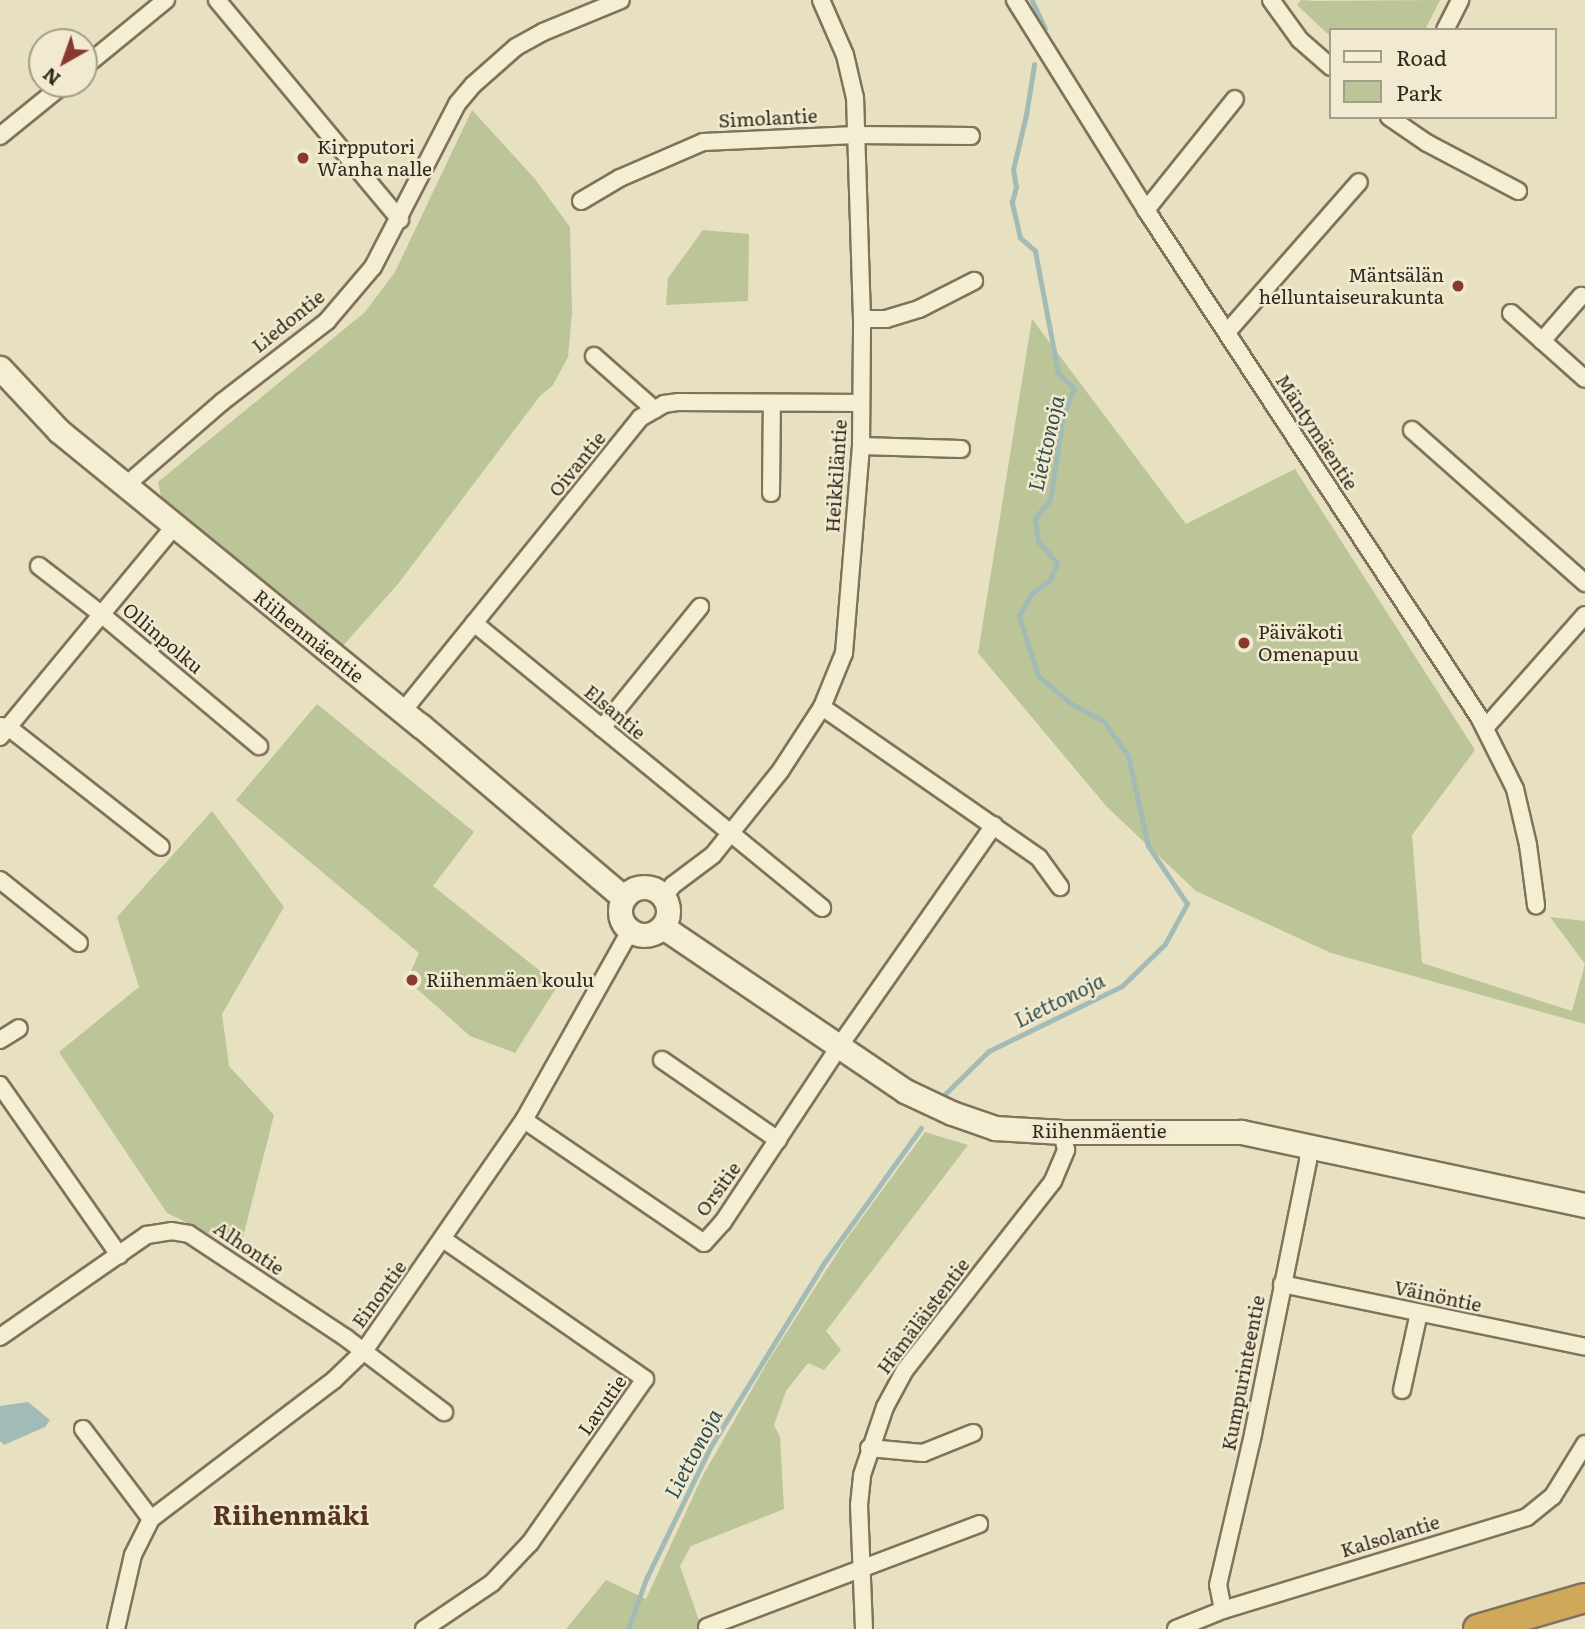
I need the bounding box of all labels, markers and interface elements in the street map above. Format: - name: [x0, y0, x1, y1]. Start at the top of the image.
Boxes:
- north arrow: [28, 28, 98, 98]
- legend: [1330, 28, 1557, 119]
- text: Road: [1396, 41, 1447, 72]
- text: N: [36, 62, 66, 93]
- text: Park: [1396, 76, 1442, 107]
- street label: Simolantie: [718, 104, 818, 132]
- place label: Kirpputori Wanha nalle: [317, 136, 432, 180]
- marker: Kirpputori Wanha nalle: [295, 150, 311, 166]
- place label: Mäntsälän helluntaiseurakunta: [1259, 264, 1444, 308]
- marker: Mäntsälän helluntaiseurakunta: [1450, 278, 1466, 294]
- street label: Liedontie: [247, 285, 329, 357]
- street label: Mäntymäentie: [1271, 370, 1363, 494]
- water label: Liettonoja: [1022, 393, 1068, 493]
- street label: Heikkiläntie: [821, 418, 851, 534]
- street label: Oivantie: [544, 427, 610, 501]
- street label: Riihenmäentie: [249, 585, 369, 687]
- street label: Ollinpolku: [118, 598, 208, 678]
- place label: Päiväkoti Omenapuu: [1258, 621, 1359, 665]
- marker: Päiväkoti Omenapuu: [1236, 635, 1252, 651]
- street label: Elsantie: [580, 680, 650, 744]
- water label: Liettonoja: [1010, 966, 1108, 1032]
- place label: Riihenmäen koulu: [426, 969, 594, 991]
- marker: Riihenmäen koulu: [404, 972, 420, 988]
- street label: Riihenmäentie: [1031, 1120, 1167, 1142]
- street label: Orsitie: [691, 1157, 745, 1221]
- street label: Alhontie: [210, 1216, 288, 1280]
- street label: Hämäläistentie: [872, 1254, 974, 1378]
- street label: Einontie: [347, 1256, 411, 1332]
- street label: Väinöntie: [1392, 1276, 1484, 1316]
- street label: Kumpurinteentie: [1217, 1293, 1269, 1453]
- street label: Lavutie: [573, 1371, 631, 1439]
- water label: Liettonoja: [658, 1404, 726, 1502]
- district label: Riihenmäki: [213, 1498, 369, 1530]
- street label: Kalsolantie: [1338, 1510, 1442, 1562]

